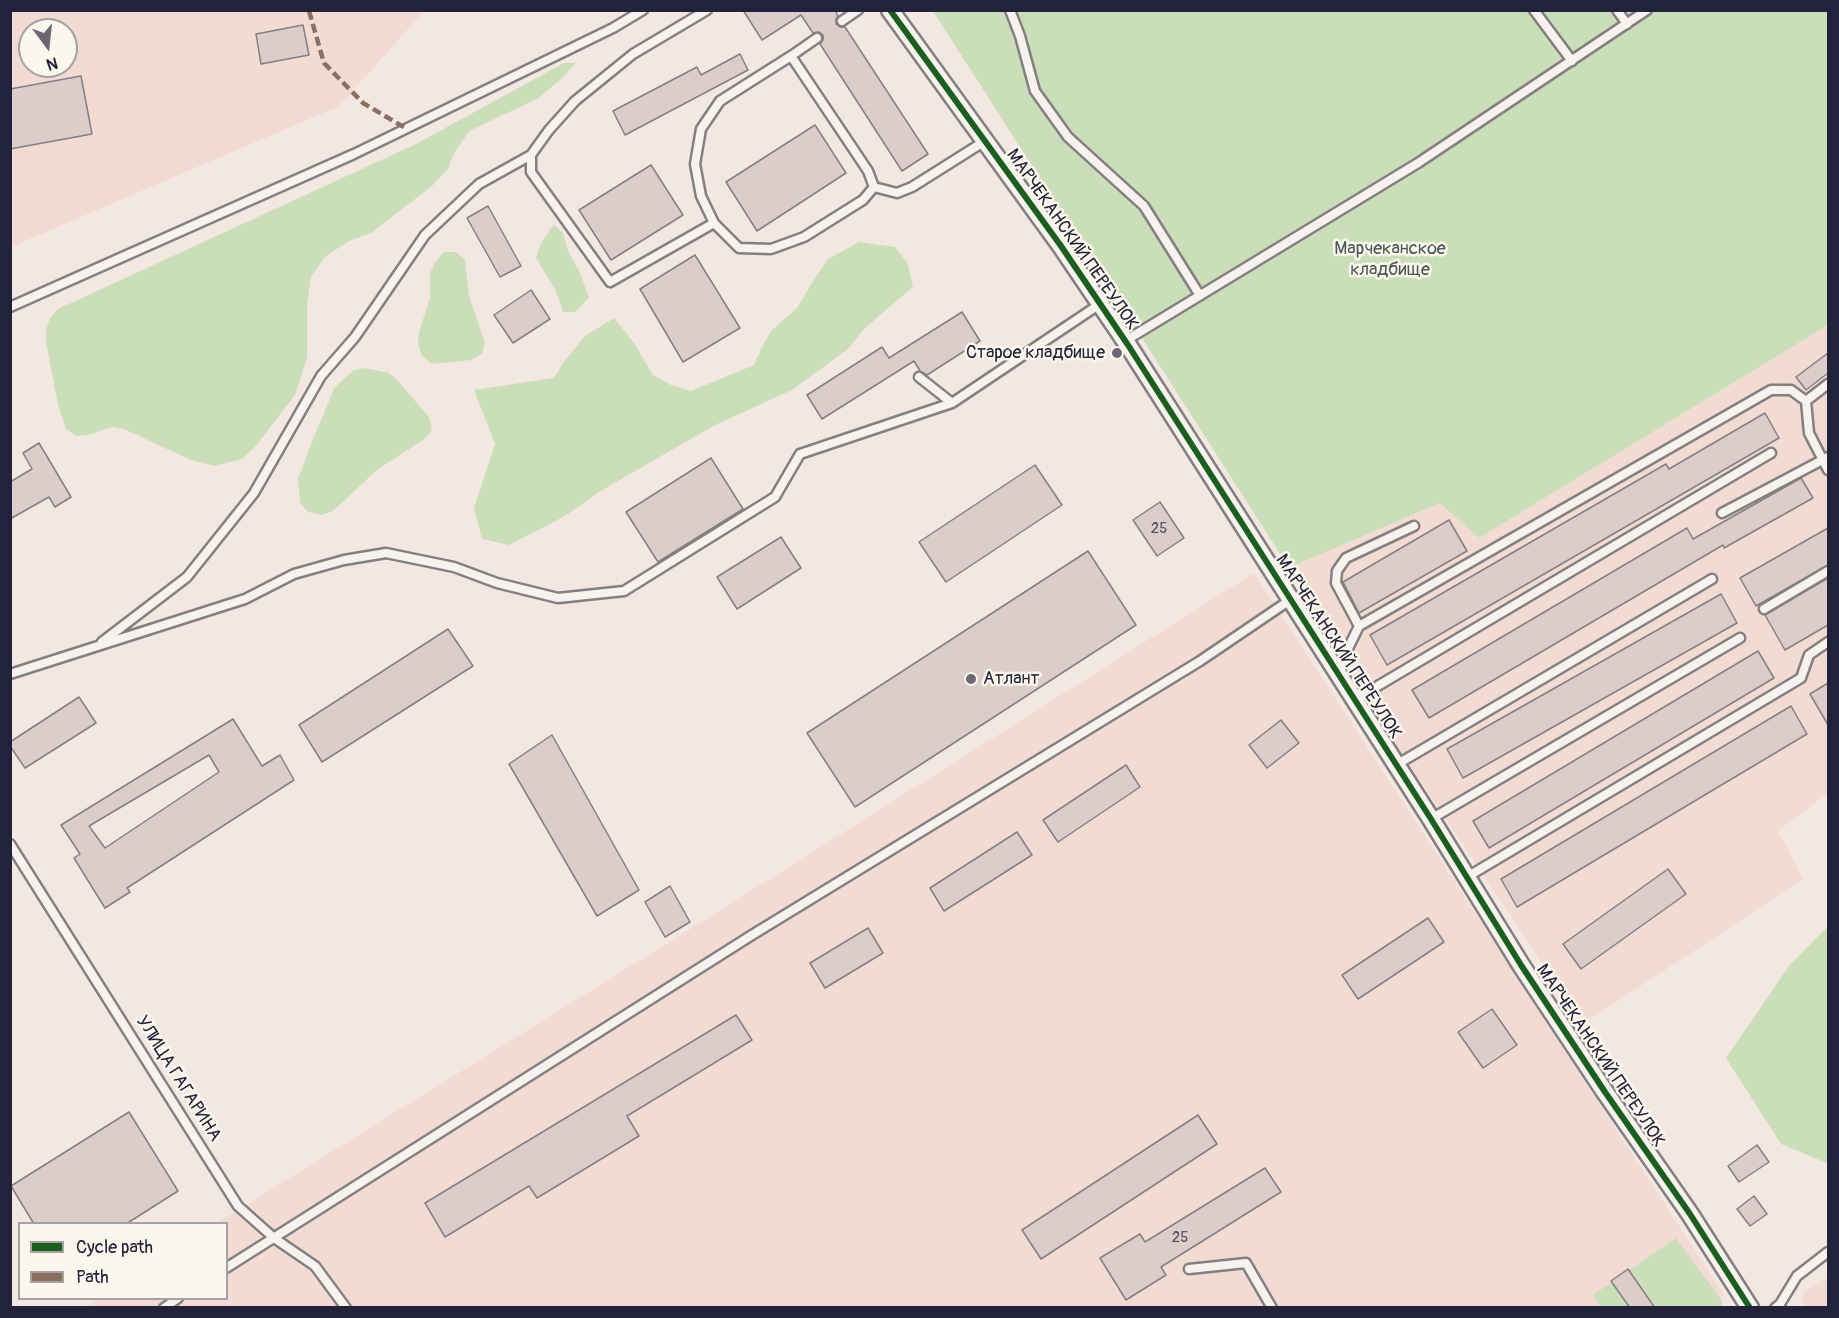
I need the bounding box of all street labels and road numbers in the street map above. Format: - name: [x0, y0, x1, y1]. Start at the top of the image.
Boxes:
- street label: МАРЧЕКАНСКИЙ ПЕРЕУЛОК: [1001, 145, 1143, 335]
- street label: МАРЧЕКАНСКИЙ ПЕРЕУЛОК: [1270, 551, 1406, 743]
- street label: МАРЧЕКАНСКИЙ ПЕРЕУЛОК: [1531, 960, 1669, 1152]
- street label: УЛИЦА ГАГАРИНА: [131, 1012, 225, 1146]

